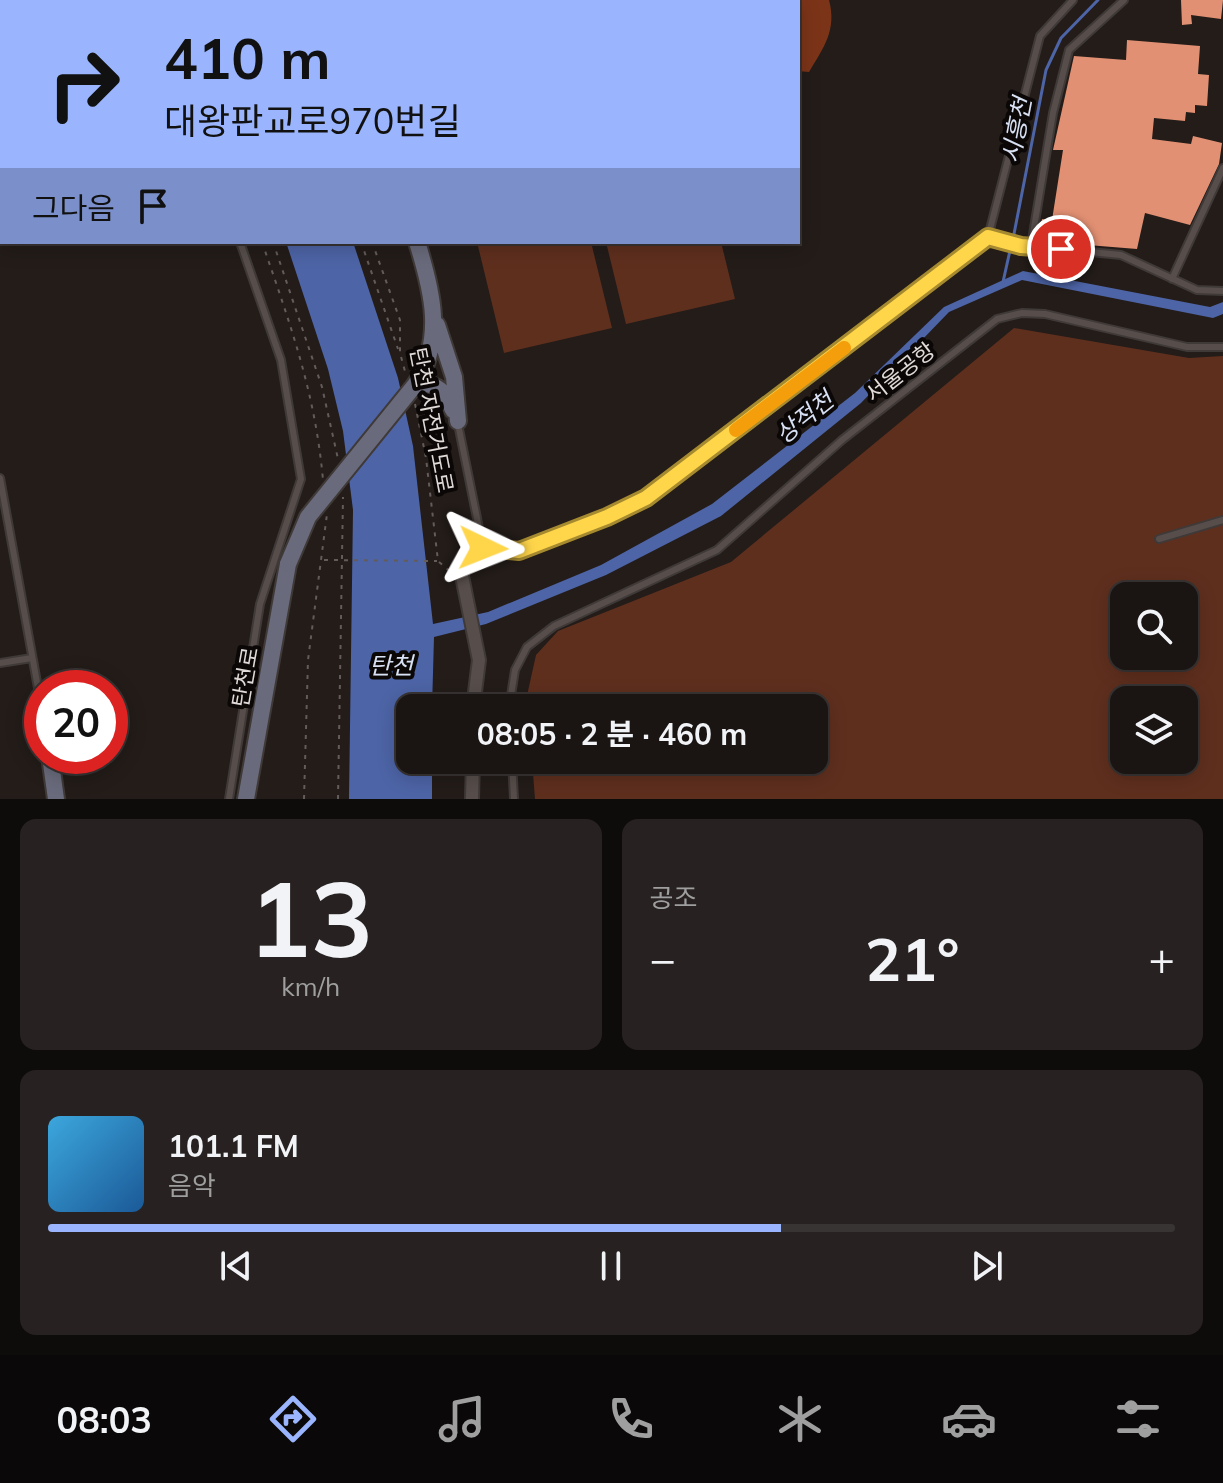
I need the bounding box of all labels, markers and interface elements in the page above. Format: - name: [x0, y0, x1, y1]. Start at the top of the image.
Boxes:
- text: 410 m: [164, 23, 331, 93]
- icon: right: [32, 32, 136, 136]
- water label: 시흥천: [995, 92, 1038, 165]
- text: 대왕판교로970번길: [164, 98, 461, 143]
- icon: arrive: [131, 184, 175, 228]
- text: 그다음: [32, 189, 115, 227]
- pin: [1027, 215, 1095, 283]
- icon: arrive: [1039, 227, 1083, 271]
- street label: 서울공항: [859, 336, 941, 408]
- street label: 탄천 자전거도로: [404, 345, 460, 495]
- water label: 상적천: [769, 383, 841, 450]
- position arrow: [441, 506, 525, 590]
- map controls: [1110, 582, 1198, 774]
- button: search: [1110, 582, 1198, 670]
- street label: 탄천로: [226, 645, 264, 709]
- water label: 탄천: [369, 650, 416, 680]
- speed limit sign: 20: [24, 670, 128, 774]
- button: layers: [1110, 686, 1198, 774]
- text: 08:05 · 2 분 · 460 m: [477, 715, 747, 753]
- text: 13: [248, 852, 373, 983]
- text: 공조: [650, 881, 697, 914]
- text: 21°: [865, 921, 960, 996]
- text: −: [650, 931, 676, 986]
- text: +: [1149, 931, 1175, 986]
- text: km/h: [281, 970, 340, 1003]
- text: 101.1 FM: [168, 1127, 299, 1165]
- text: 음악: [168, 1169, 216, 1202]
- icon: previous: [214, 1244, 258, 1288]
- icon: pause: [589, 1244, 633, 1288]
- icon: next: [965, 1244, 1009, 1288]
- icon: directions: [265, 1391, 321, 1447]
- icon: music: [434, 1391, 490, 1447]
- icon: phone: [603, 1391, 659, 1447]
- icon: climate: [772, 1391, 828, 1447]
- icon: car: [941, 1391, 997, 1447]
- icon: filters: [1110, 1391, 1166, 1447]
- text: 08:03: [57, 1397, 152, 1442]

